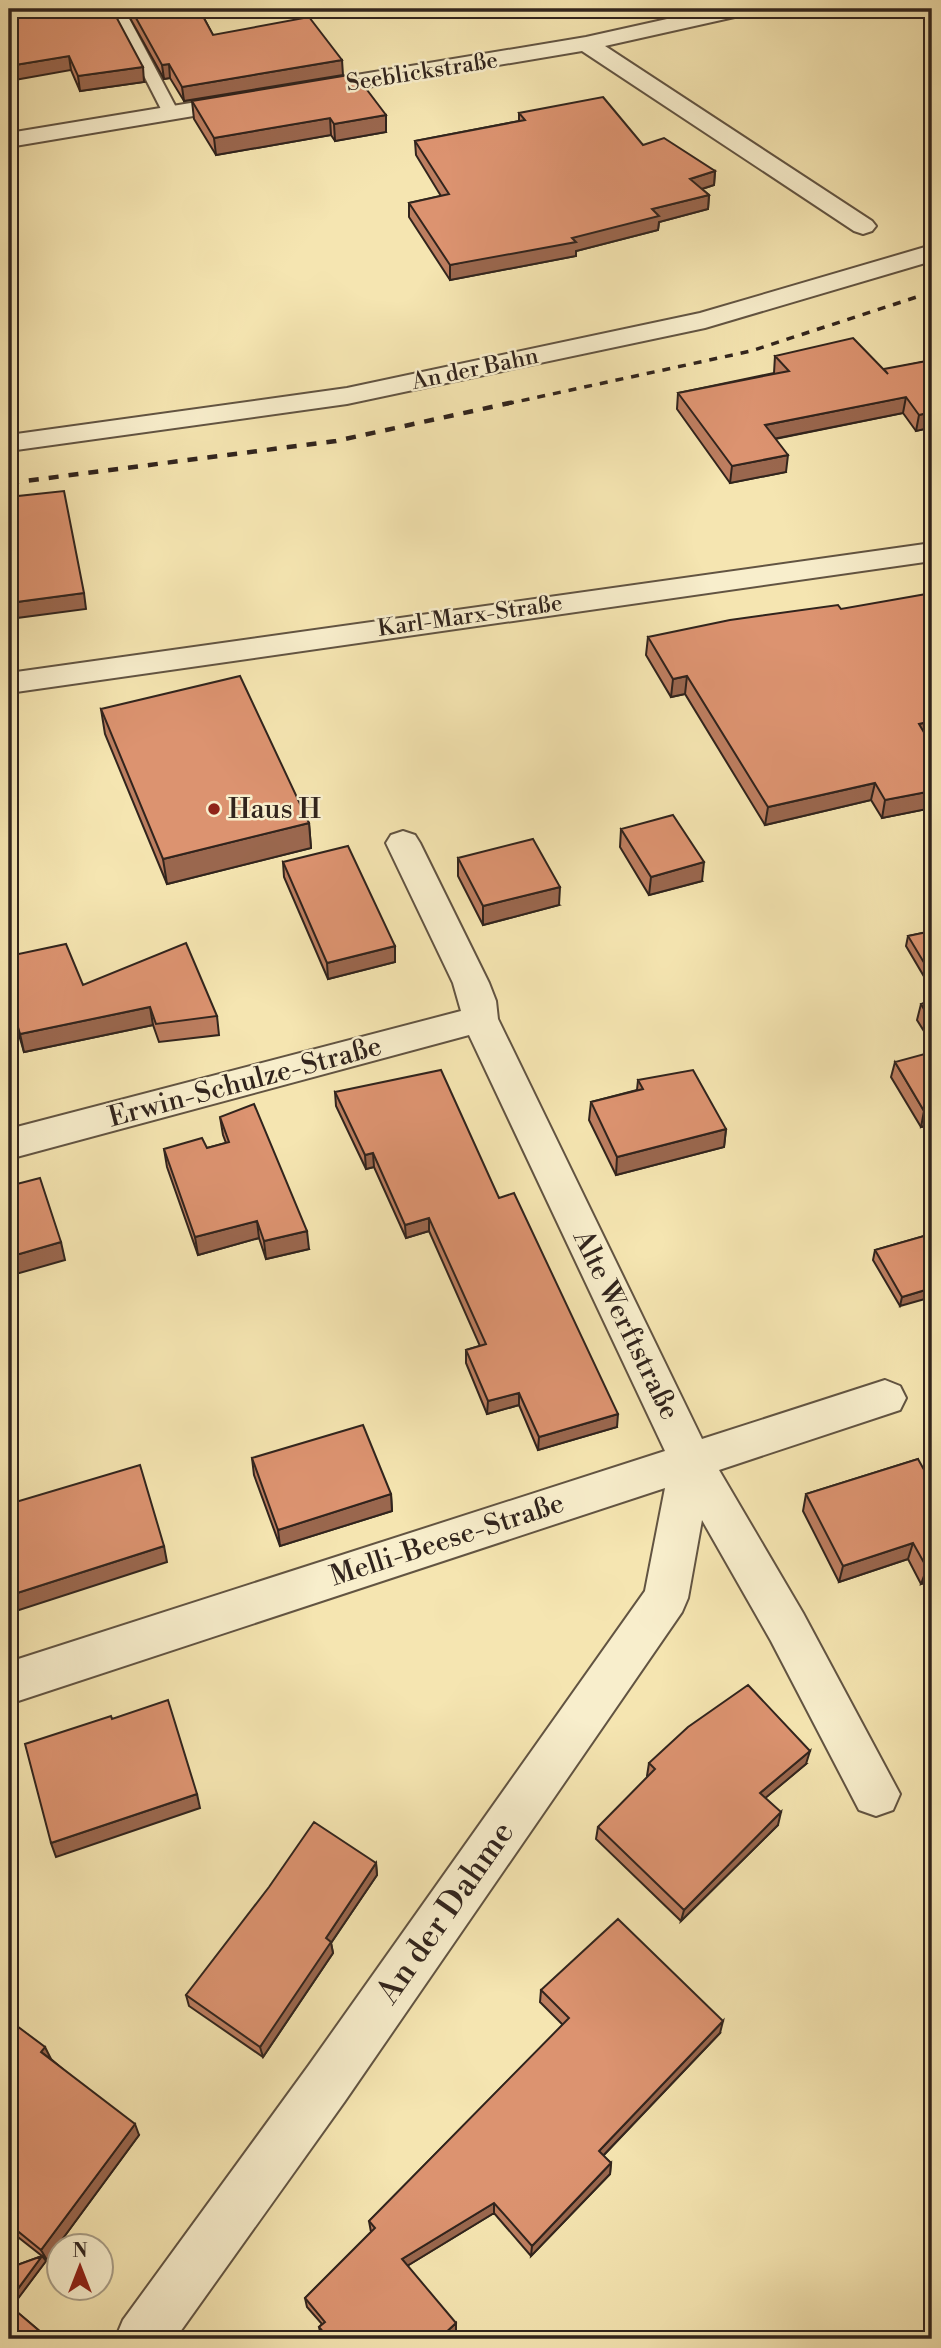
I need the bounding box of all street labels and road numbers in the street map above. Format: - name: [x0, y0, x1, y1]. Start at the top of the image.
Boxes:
- street label: Seeblickstraße: [344, 46, 500, 98]
- street label: An der Bahn: [408, 342, 541, 396]
- street label: Karl-Marx-Straße: [376, 589, 564, 643]
- street label: Erwin-Schulze-Straße: [104, 1029, 386, 1135]
- street label: Alte Werftstraße: [564, 1223, 687, 1426]
- street label: Melli-Beese-Straße: [326, 1486, 568, 1594]
- street label: An der Dahme: [368, 1814, 524, 2013]

